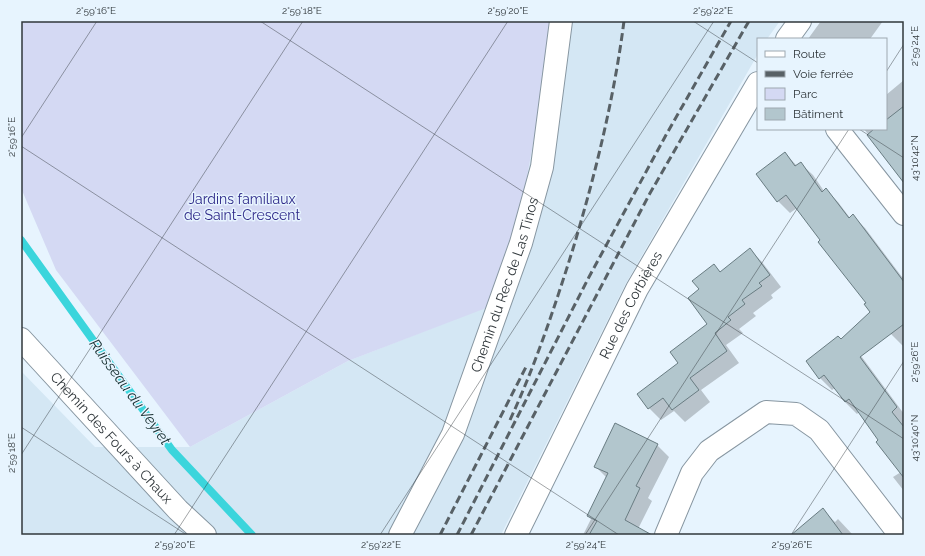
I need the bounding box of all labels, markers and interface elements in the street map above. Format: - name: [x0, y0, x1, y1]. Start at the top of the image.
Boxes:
- text: 2°59'16"E: [76, 5, 116, 16]
- text: 2°59'18"E: [282, 5, 322, 16]
- text: 2°59'20"E: [488, 5, 528, 16]
- text: 2°59'22"E: [693, 5, 733, 16]
- text: 2°59'24"E: [909, 26, 920, 66]
- legend: [757, 38, 887, 130]
- text: Route: [793, 47, 826, 61]
- text: Voie ferrée: [793, 67, 853, 81]
- text: Parc: [793, 87, 818, 101]
- text: Bâtiment: [793, 107, 843, 121]
- text: 2°59'16"E: [6, 117, 17, 157]
- text: 43°10'42"N: [909, 135, 920, 181]
- park label: Jardins familiaux de Saint-Crescent: [184, 191, 300, 223]
- street label: Chemin du Rec de Las Tinos: [468, 195, 541, 375]
- street label: Rue des Corbières: [596, 248, 665, 361]
- water label: Ruisseau du Veyret: [85, 335, 175, 449]
- text: 2°59'26"E: [909, 342, 920, 382]
- street label: Chemin des Fours à Chaux: [47, 369, 176, 507]
- text: 43°10'40"N: [909, 415, 920, 461]
- text: 2°59'18"E: [6, 433, 17, 473]
- text: 2°59'20"E: [155, 539, 195, 550]
- text: 2°59'22"E: [361, 539, 401, 550]
- text: 2°59'24"E: [566, 539, 606, 550]
- text: 2°59'26"E: [772, 539, 812, 550]

